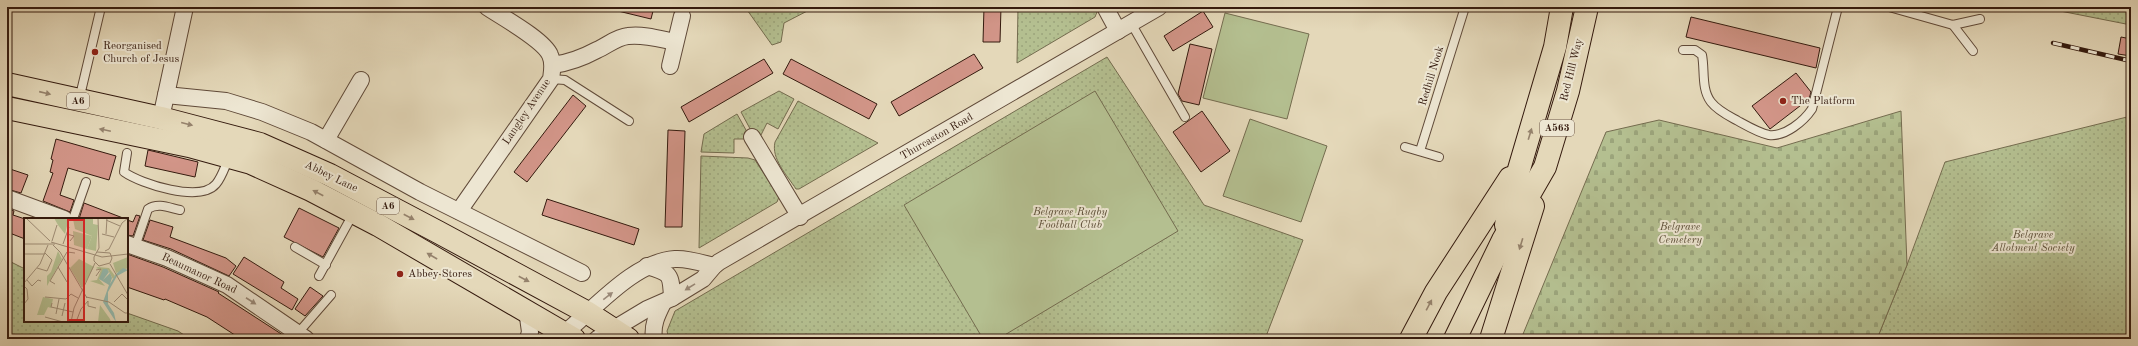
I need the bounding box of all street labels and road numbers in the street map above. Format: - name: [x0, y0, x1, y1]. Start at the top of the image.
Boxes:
- street label: Red Hill Way: [1559, 37, 1585, 103]
- street label: Redhill Nook: [1418, 45, 1446, 107]
- street label: Langley Avenue: [501, 77, 553, 147]
- road number: A6: [67, 93, 89, 109]
- street label: Thurcaston Road: [899, 112, 976, 162]
- road number: A563: [1540, 120, 1574, 136]
- street label: Abbey Lane: [303, 159, 359, 195]
- road number: A6: [377, 198, 399, 214]
- street label: Beaumanor Road: [160, 252, 239, 296]

